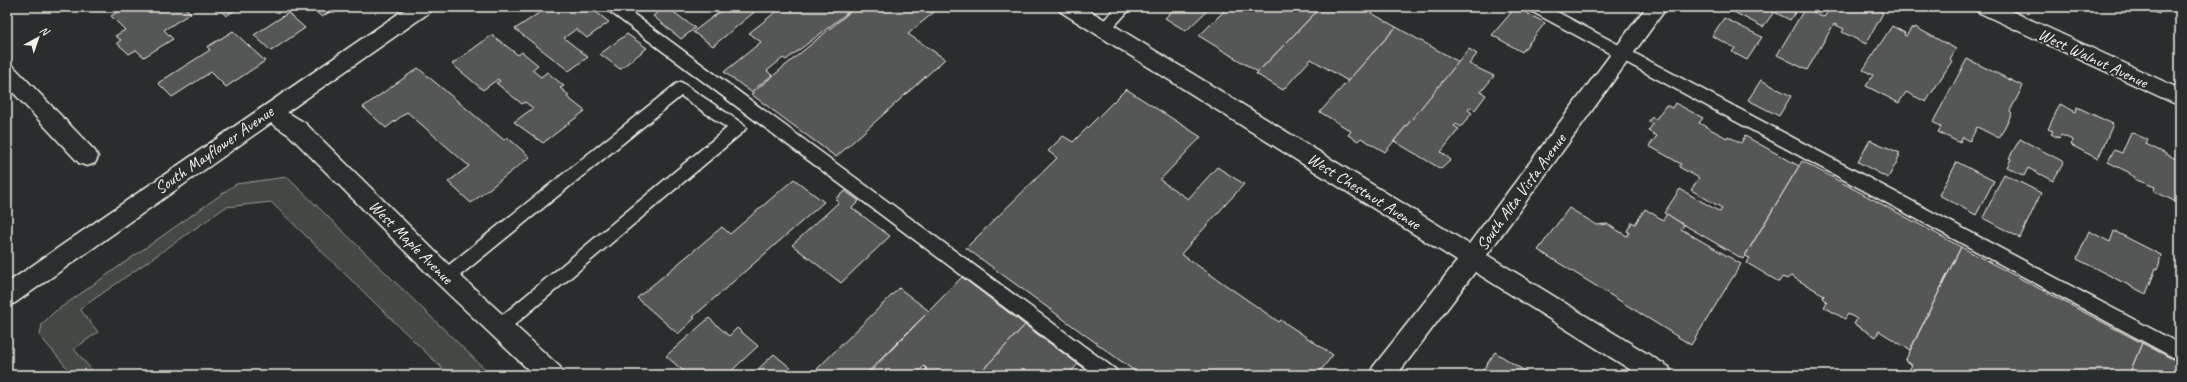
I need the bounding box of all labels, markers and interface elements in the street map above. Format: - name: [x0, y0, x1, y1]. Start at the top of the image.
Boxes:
- north arrow: [18, 18, 58, 58]
- text: N: [37, 23, 53, 39]
- street label: West Walnut Avenue: [2035, 23, 2152, 93]
- street label: South Mayflower Avenue: [151, 100, 279, 199]
- street label: South Alta Vista Avenue: [1472, 128, 1571, 255]
- street label: West Chestnut Avenue: [1304, 148, 1426, 235]
- street label: West Maple Avenue: [364, 195, 459, 290]

